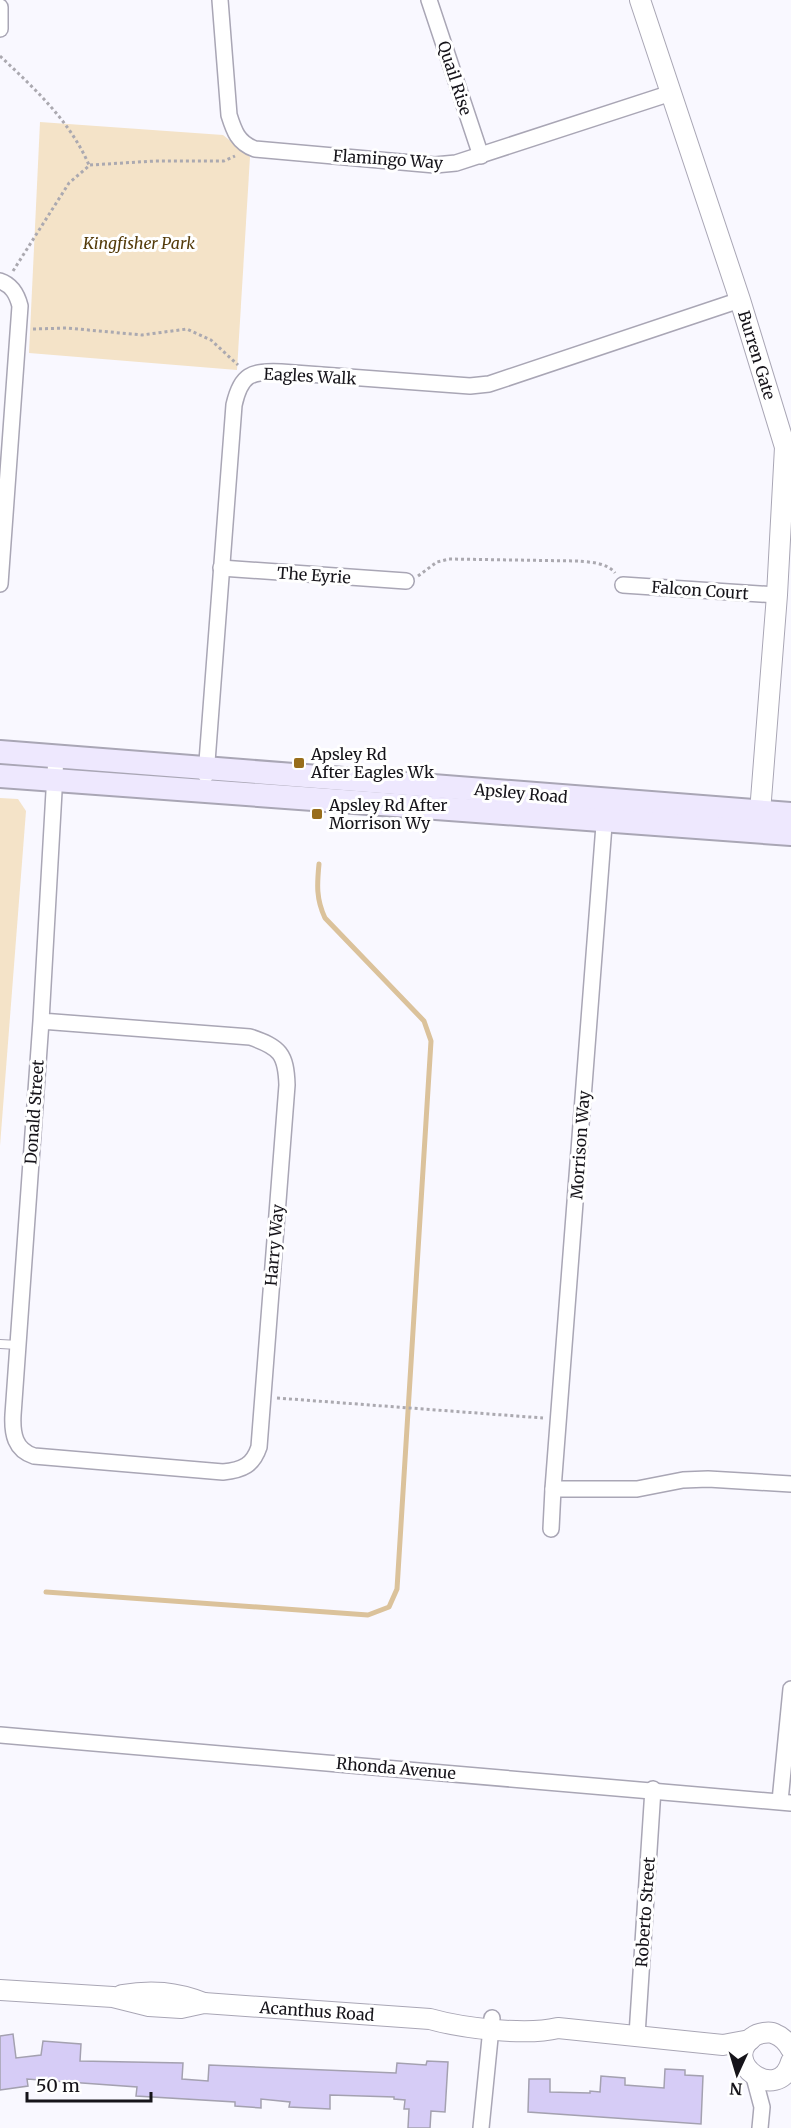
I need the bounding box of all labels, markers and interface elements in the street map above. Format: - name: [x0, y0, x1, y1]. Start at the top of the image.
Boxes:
- street label: Quail Rise: [434, 38, 476, 118]
- street label: Flamingo Way: [332, 145, 444, 173]
- park label: Kingfisher Park: [82, 233, 195, 253]
- street label: Burren Gate: [734, 308, 780, 402]
- street label: Eagles Walk: [263, 364, 358, 388]
- street label: The Eyrie: [277, 562, 351, 588]
- street label: Falcon Court: [651, 577, 750, 603]
- place label: Apsley Rd After Eagles Wk: [310, 744, 435, 782]
- marker: Apsley Rd After Eagles Wk: [292, 756, 306, 770]
- street label: Apsley Road: [472, 779, 569, 807]
- place label: Apsley Rd After Morrison Wy: [328, 795, 447, 833]
- marker: Apsley Rd After Morrison Wy: [310, 807, 324, 821]
- street label: Donald Street: [20, 1058, 48, 1165]
- street label: Morrison Way: [566, 1089, 594, 1200]
- street label: Harry Way: [260, 1203, 288, 1287]
- street label: Rhonda Avenue: [335, 1753, 457, 1783]
- street label: Roberto Street: [631, 1855, 659, 1968]
- street label: Acanthus Road: [258, 1997, 375, 2025]
- north arrow: [707, 2044, 767, 2104]
- scale bar: [27, 2065, 152, 2103]
- text: 50 m: [36, 2074, 80, 2097]
- text: N: [729, 2079, 743, 2099]

